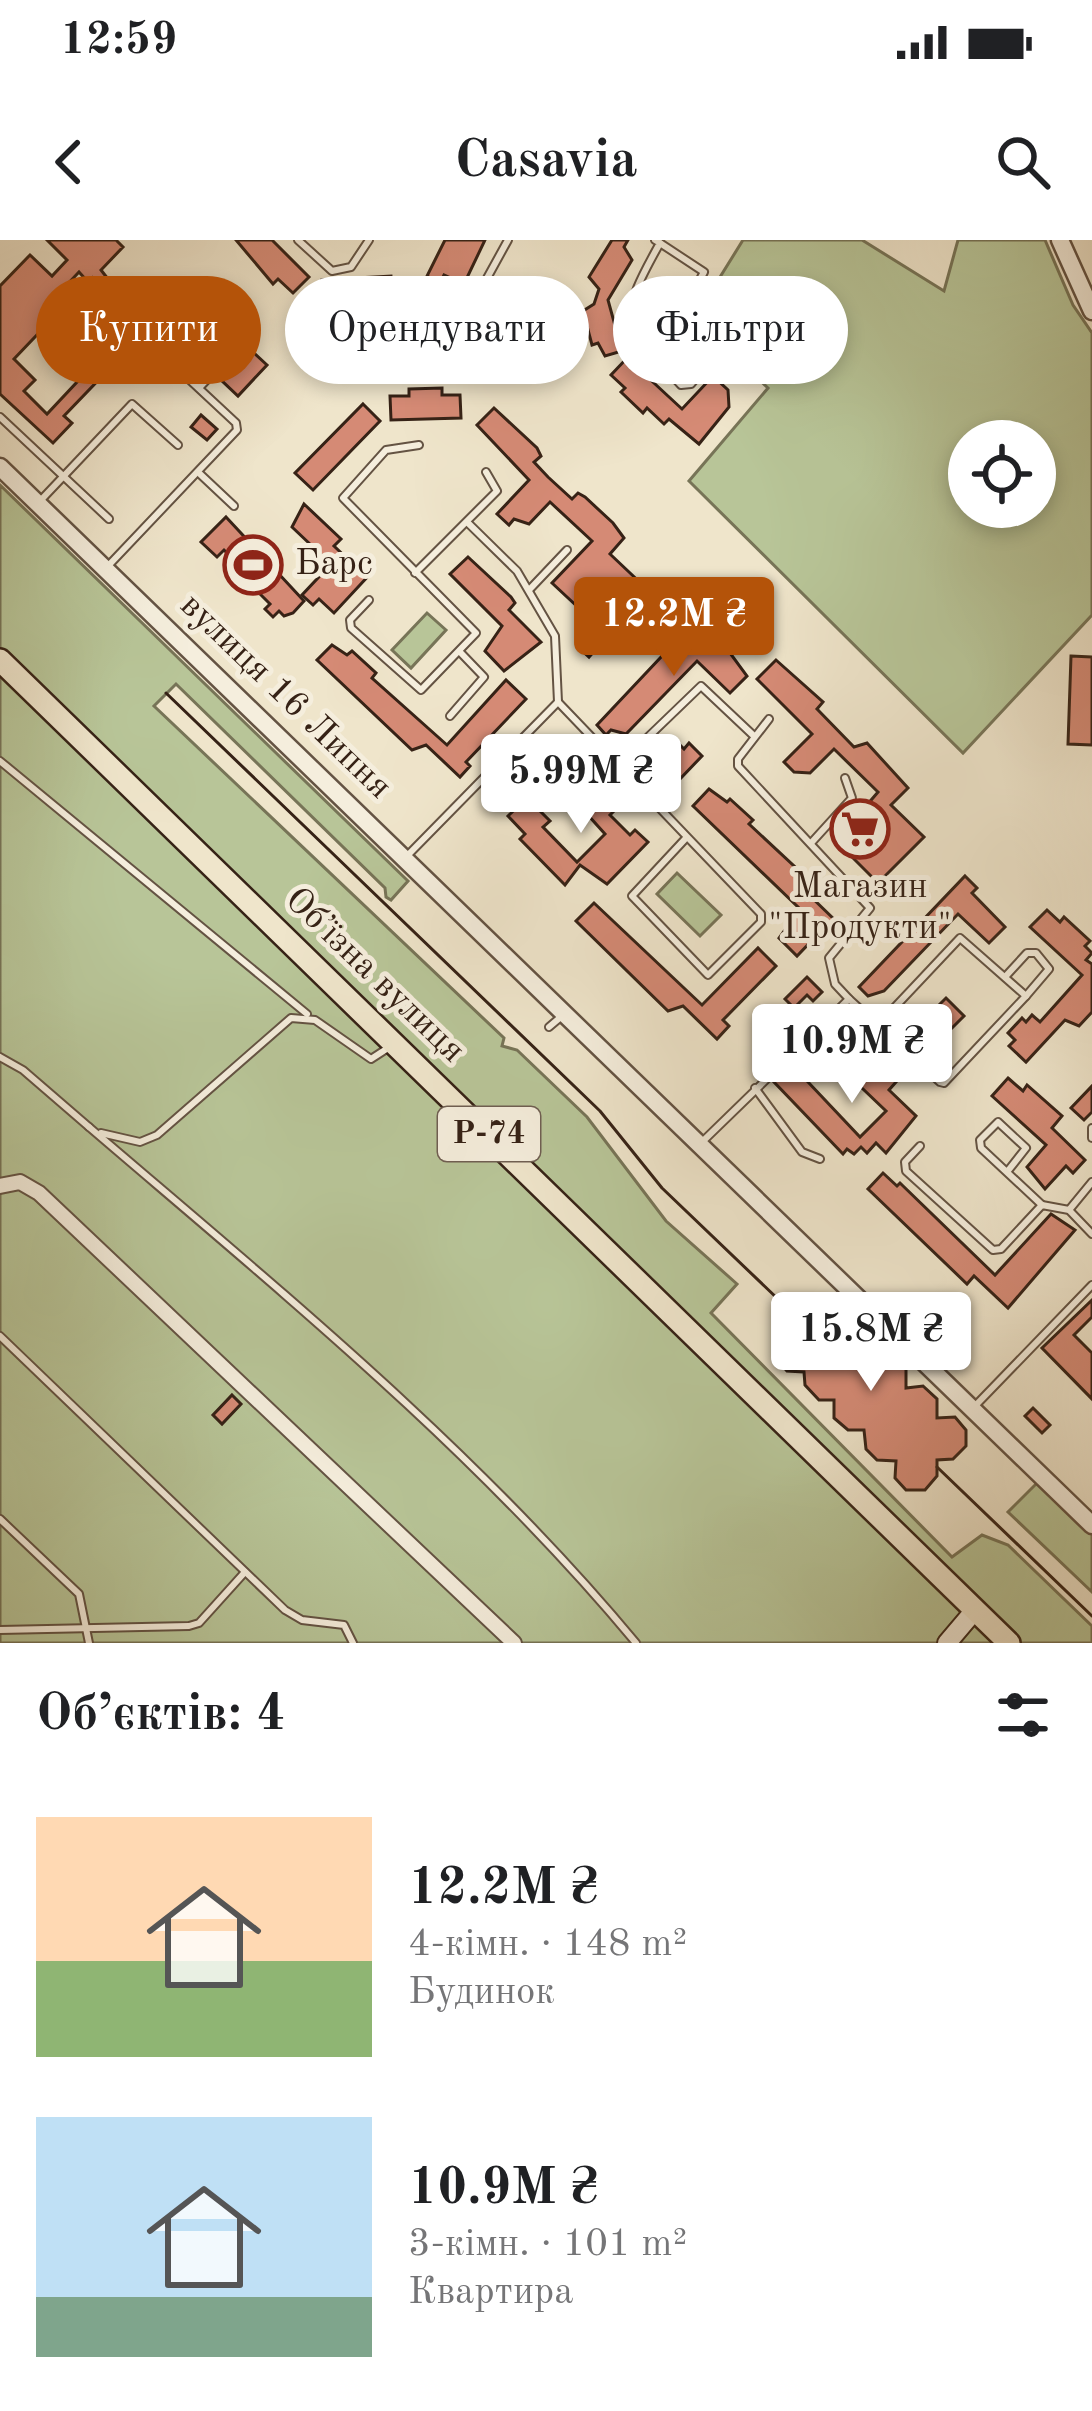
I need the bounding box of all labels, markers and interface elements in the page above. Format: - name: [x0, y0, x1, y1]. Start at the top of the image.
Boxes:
- text: 12:59: [60, 19, 177, 64]
- icon: back: [36, 129, 102, 195]
- icon: search: [990, 129, 1056, 195]
- text: Casavia: [454, 135, 638, 189]
- chip: Купити: [36, 276, 261, 384]
- chip: Орендувати: [285, 276, 589, 384]
- chip: Фільтри: [613, 276, 848, 384]
- map controls: [948, 420, 1056, 528]
- button: locate: [948, 420, 1056, 528]
- sports icon: Барс: [222, 534, 284, 596]
- place label: Барс: [295, 547, 373, 583]
- pin: 12.2M ₴: [563, 577, 785, 679]
- street label: вулиця 16 Липня: [173, 588, 397, 806]
- text: 12.2M ₴: [601, 596, 747, 635]
- pin: 5.99M ₴: [470, 734, 692, 836]
- text: 5.99M ₴: [508, 753, 654, 792]
- supermarket icon: Магазин "Продукти": [829, 798, 891, 860]
- place label: Магазин "Продукти": [768, 870, 952, 947]
- street label: Обʼїзна вулиця: [277, 882, 471, 1070]
- pin: 10.9M ₴: [741, 1004, 963, 1106]
- text: 10.9M ₴: [779, 1023, 925, 1062]
- road number: Р-74: [438, 1107, 540, 1161]
- pin: 15.8M ₴: [760, 1292, 982, 1394]
- text: 15.8M ₴: [798, 1311, 944, 1350]
- icon: filters: [990, 1682, 1056, 1748]
- text: Об’єктів: 4: [36, 1690, 286, 1741]
- text: 12.2M ₴: [408, 1864, 599, 1915]
- icon: home: [132, 1865, 276, 2009]
- text: 4-кімн. · 148 m²: [408, 1925, 687, 1964]
- text: Будинок: [408, 1973, 555, 2012]
- text: 10.9M ₴: [408, 2164, 599, 2215]
- icon: home: [132, 2165, 276, 2309]
- text: 3-кімн. · 101 m²: [408, 2225, 687, 2264]
- text: Квартира: [408, 2273, 573, 2312]

